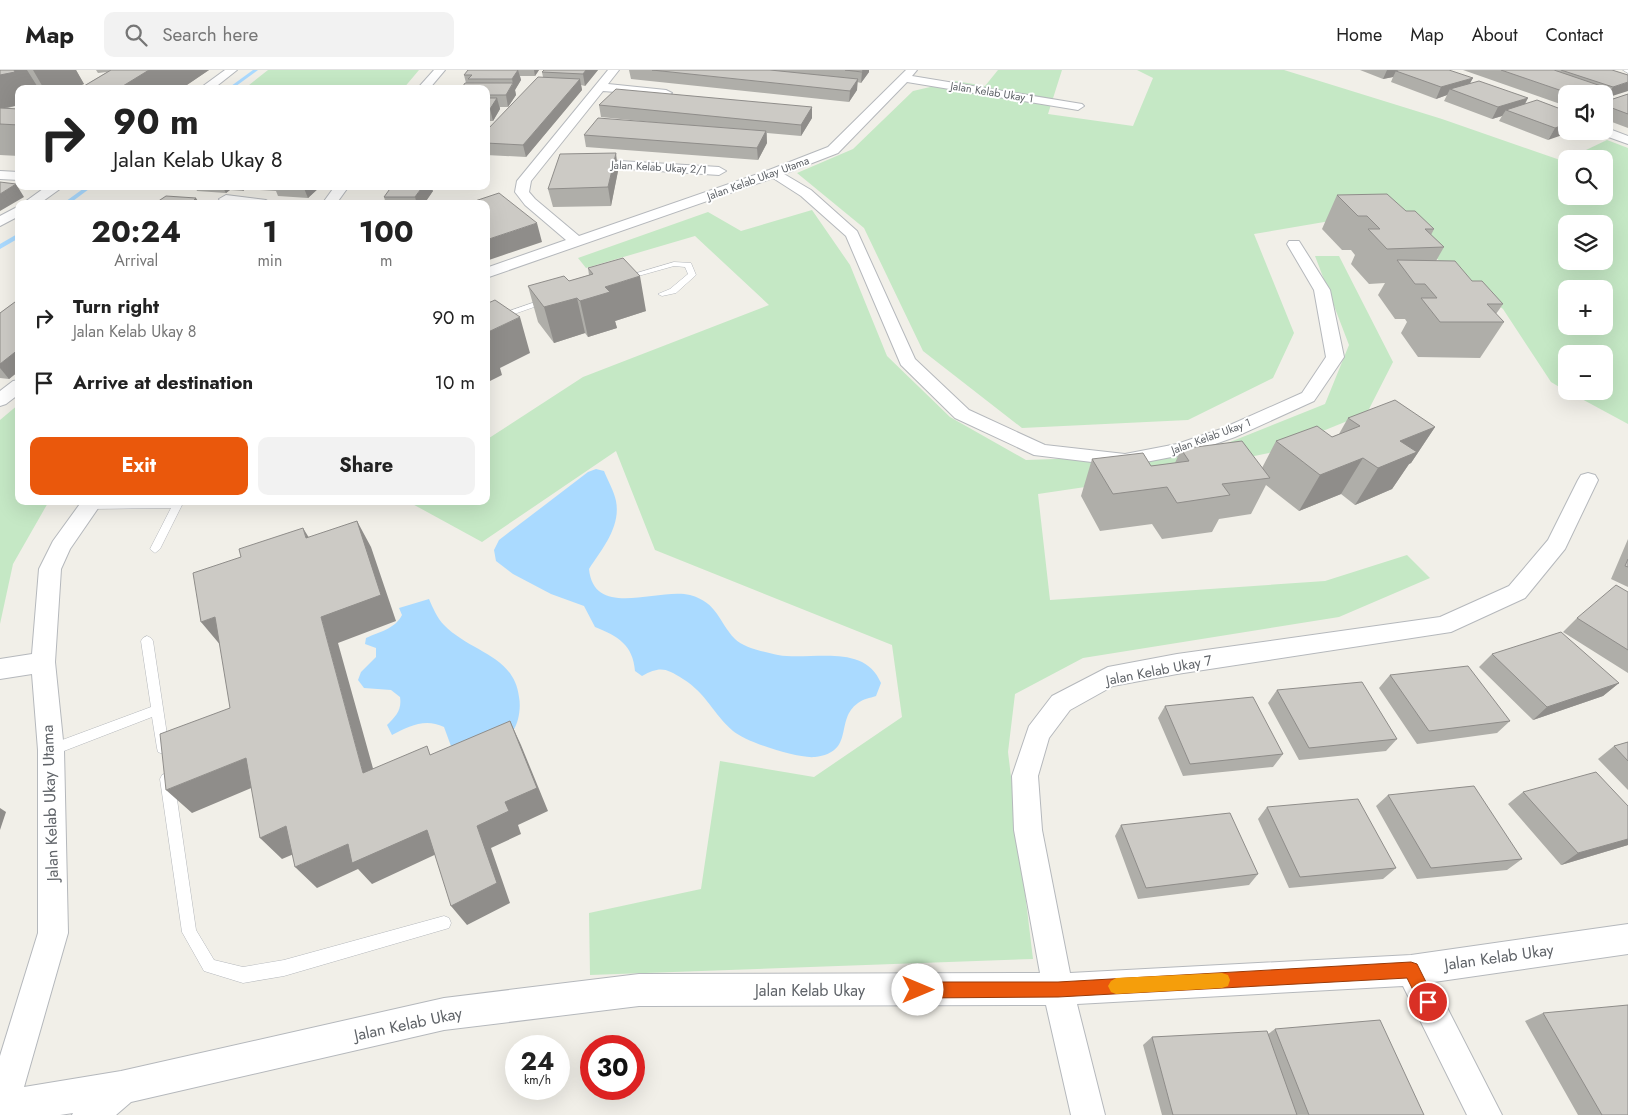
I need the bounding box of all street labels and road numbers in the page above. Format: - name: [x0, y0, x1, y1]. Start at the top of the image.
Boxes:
- street label: Jalan Kelab Ukay 1: [947, 77, 1035, 106]
- street label: Jalan Kelab Ukay Utama: [703, 152, 811, 205]
- street label: Jalan Kelab Ukay 2/1: [609, 156, 707, 177]
- street label: Jalan Kelab Ukay 1: [1167, 414, 1253, 459]
- street label: Jalan Kelab Ukay 7: [1102, 650, 1214, 690]
- street label: Jalan Kelab Ukay Utama: [36, 724, 64, 884]
- street label: Jalan Kelab Ukay: [1441, 938, 1556, 976]
- street label: Jalan Kelab Ukay: [753, 979, 866, 1002]
- street label: Jalan Kelab Ukay: [350, 1001, 465, 1047]

